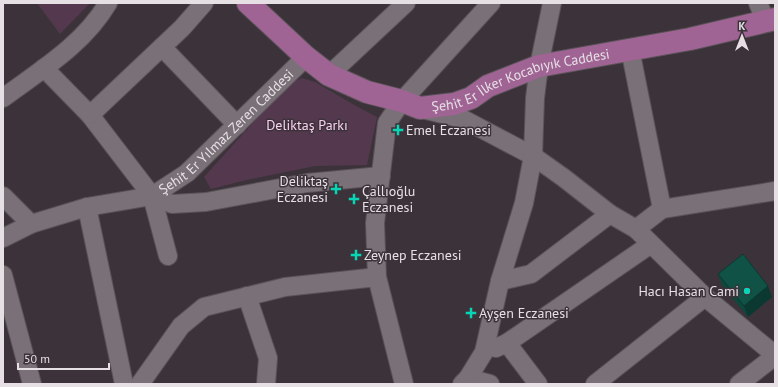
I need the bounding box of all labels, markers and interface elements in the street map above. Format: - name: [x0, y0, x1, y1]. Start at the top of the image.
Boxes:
- north arrow: [722, 16, 762, 56]
- text: K: [739, 19, 746, 33]
- street label: Şehit Er İlker Kocabıyık Caddesi: [430, 45, 611, 116]
- street label: Şehit Er Yılmaz Zeren Caddesi: [155, 65, 297, 198]
- park label: Deliktaş Parkı: [266, 116, 348, 134]
- place label: Emel Eczanesi: [406, 121, 491, 139]
- marker: Emel Eczanesi: [393, 125, 403, 135]
- place label: Deliktaş Eczanesi: [277, 172, 328, 206]
- place label: Çallıoğlu Eczanesi: [362, 182, 415, 216]
- marker: Deliktaş Eczanesi: [331, 184, 341, 194]
- marker: Çallıoğlu Eczanesi: [349, 194, 359, 204]
- place label: Zeynep Eczanesi: [364, 246, 462, 264]
- marker: Zeynep Eczanesi: [351, 250, 361, 260]
- place label: Hacı Hasan Cami: [638, 282, 739, 300]
- marker: Hacı Hasan Cami: [742, 286, 752, 296]
- place label: Ayşen Eczanesi: [479, 304, 569, 322]
- marker: Ayşen Eczanesi: [466, 308, 476, 318]
- scale bar: [18, 345, 109, 371]
- text: 50 m: [24, 351, 50, 366]

